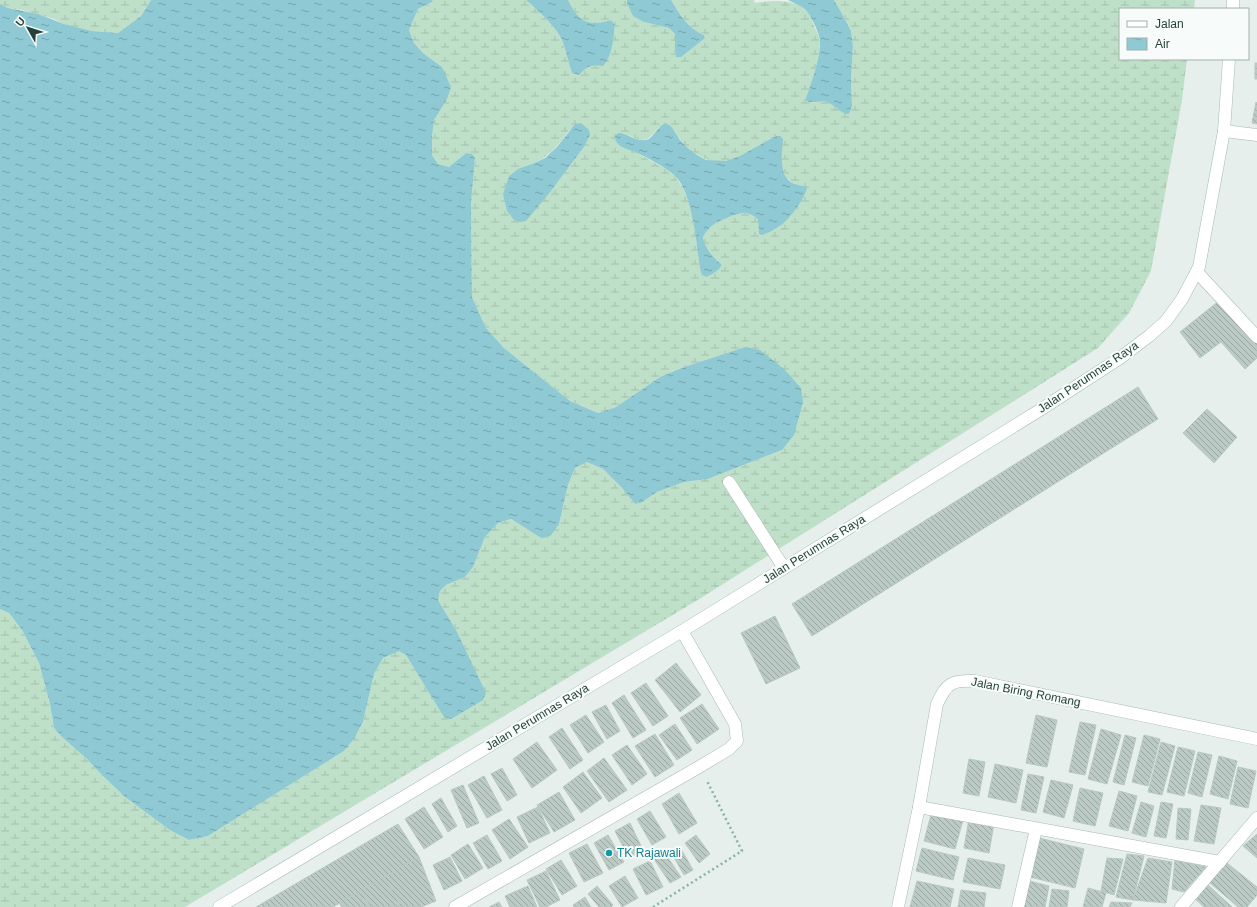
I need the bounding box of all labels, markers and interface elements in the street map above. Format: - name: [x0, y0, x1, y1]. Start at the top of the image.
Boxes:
- north arrow: [8, 8, 48, 48]
- legend: [1119, 8, 1249, 60]
- text: U: [13, 15, 27, 29]
- text: Jalan: [1155, 17, 1184, 31]
- text: Air: [1155, 37, 1170, 51]
- street label: Jalan Perumnas Raya: [1035, 338, 1141, 416]
- street label: Jalan Perumnas Raya: [760, 512, 868, 586]
- street label: Jalan Biring Romang: [970, 674, 1082, 710]
- street label: Jalan Perumnas Raya: [483, 680, 591, 753]
- place label: TK Rajawali: [617, 846, 681, 860]
- marker: TK Rajawali: [604, 848, 614, 858]

